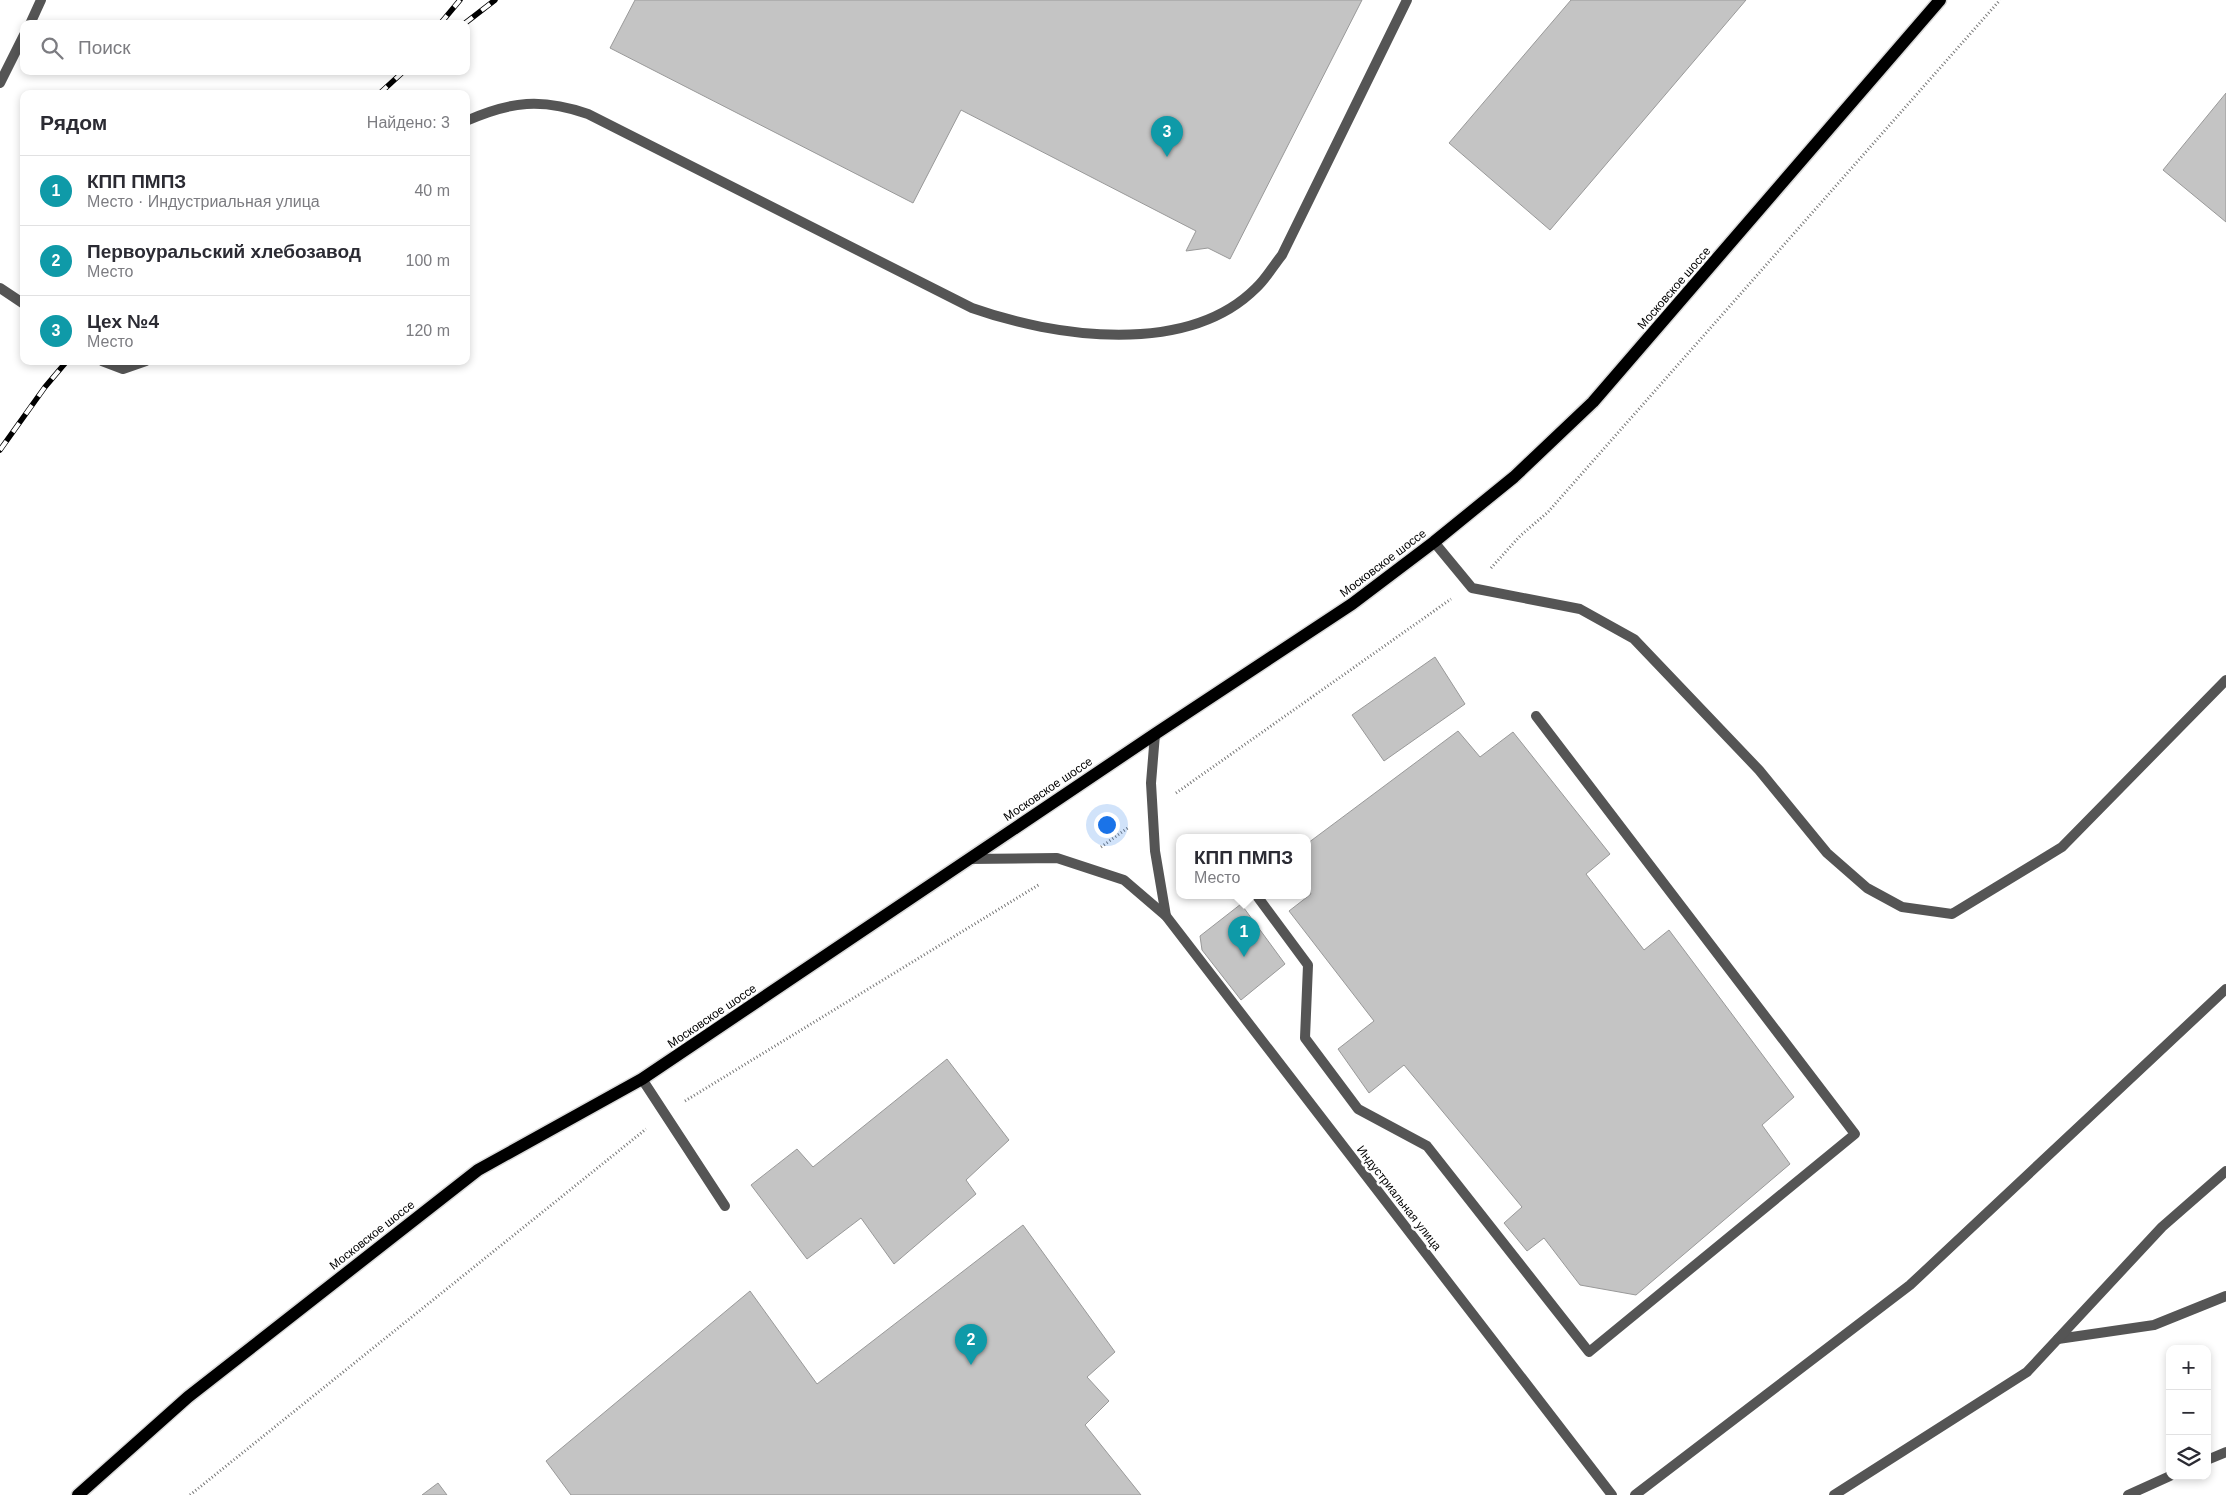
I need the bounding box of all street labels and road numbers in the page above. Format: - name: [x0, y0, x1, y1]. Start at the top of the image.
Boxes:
- street label: Московское шоссе: [1635, 244, 1714, 332]
- street label: Московское шоссе: [1337, 526, 1429, 600]
- street label: Московское шоссе: [1001, 754, 1095, 824]
- street label: Московское шоссе: [665, 981, 759, 1051]
- street label: Индустриальная улица: [1354, 1143, 1444, 1253]
- street label: Московское шоссе: [327, 1197, 418, 1273]

